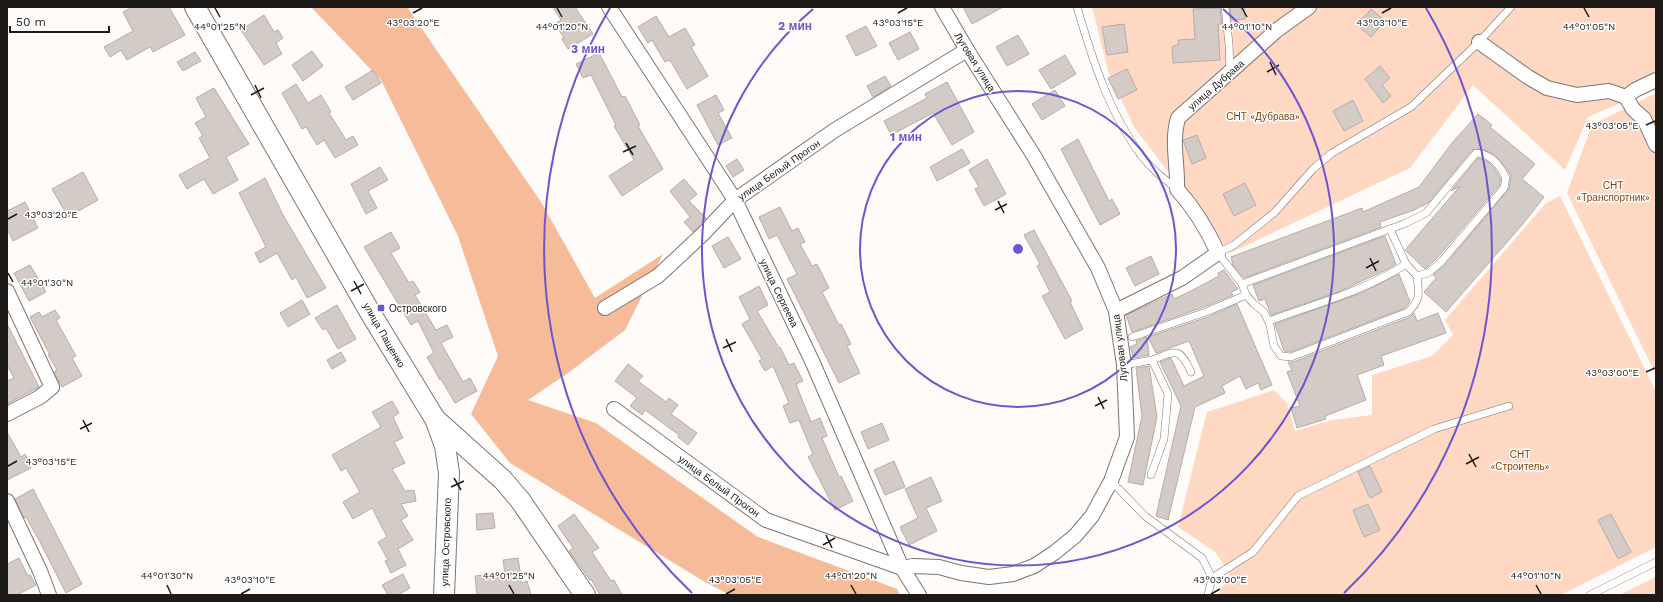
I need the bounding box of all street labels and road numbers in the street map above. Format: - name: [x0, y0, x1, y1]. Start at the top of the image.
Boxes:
- street label: Луговая улица: [952, 30, 998, 94]
- street label: улица Дубрава: [1186, 57, 1247, 112]
- street label: улица Белый Прогон: [736, 138, 822, 202]
- street label: улица Сергеева: [758, 257, 800, 329]
- street label: улица Пащенко: [361, 301, 407, 370]
- street label: Луговая улица: [1110, 313, 1130, 382]
- street label: улица Белый Прогон: [676, 453, 762, 519]
- street label: улица Островского: [439, 497, 453, 586]

